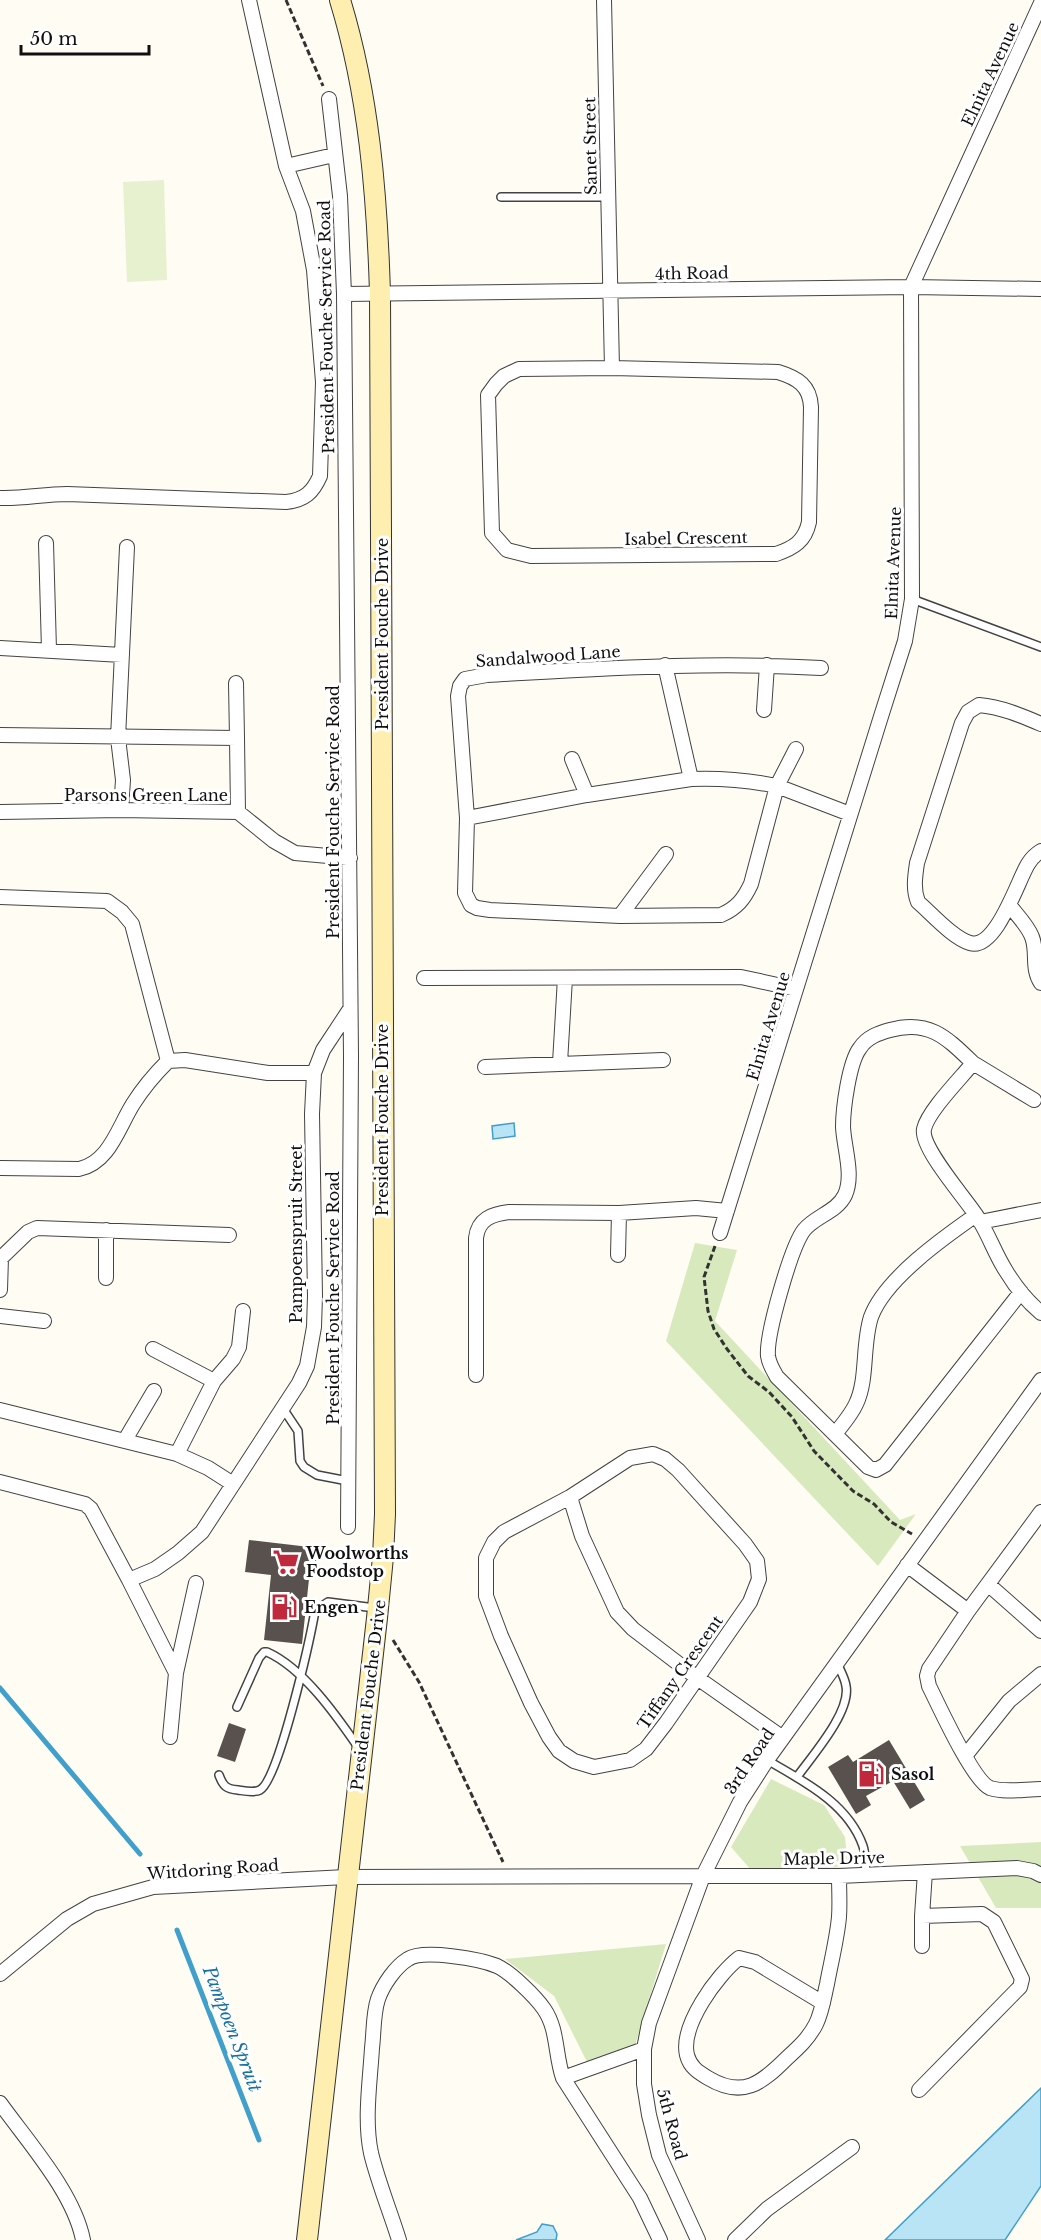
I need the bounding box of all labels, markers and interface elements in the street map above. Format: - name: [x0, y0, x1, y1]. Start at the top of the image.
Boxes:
- scale bar: [21, 18, 148, 56]
- street label: Elnita Avenue: [957, 19, 1023, 129]
- text: 50 m: [30, 28, 78, 50]
- street label: Sanet Street: [579, 97, 601, 195]
- street label: President Fouche Service Road: [314, 200, 338, 454]
- street label: 4th Road: [655, 262, 729, 284]
- street label: Elnita Avenue: [881, 506, 905, 620]
- street label: Isabel Crescent: [624, 527, 748, 549]
- street label: President Fouche Drive: [372, 538, 392, 730]
- street label: Sandalwood Lane: [475, 641, 621, 671]
- street label: President Fouche Service Road: [323, 685, 343, 939]
- street label: Parsons Green Lane: [64, 785, 228, 805]
- street label: Elnita Avenue: [742, 969, 794, 1083]
- street label: President Fouche Drive: [372, 1024, 392, 1216]
- street label: Pampoenspruit Street: [286, 1144, 306, 1324]
- street label: President Fouche Service Road: [323, 1171, 343, 1425]
- place label: Woolworths Foodstop: [305, 1543, 409, 1581]
- supermarket icon: Woolworths Foodstop: [271, 1547, 301, 1577]
- fuel station icon: Engen: [269, 1592, 299, 1622]
- place label: Engen: [304, 1597, 359, 1617]
- street label: President Fouche Drive: [346, 1598, 390, 1792]
- street label: Tiffany Crescent: [633, 1611, 727, 1733]
- street label: 3rd Road: [720, 1724, 778, 1798]
- fuel station icon: Sasol: [856, 1759, 886, 1789]
- place label: Sasol: [891, 1764, 935, 1784]
- street label: Maple Drive: [783, 1847, 885, 1869]
- street label: Witdoring Road: [145, 1854, 280, 1884]
- water label: Pampoen Spruit: [197, 1962, 266, 2096]
- street label: 5th Road: [653, 2086, 691, 2162]

